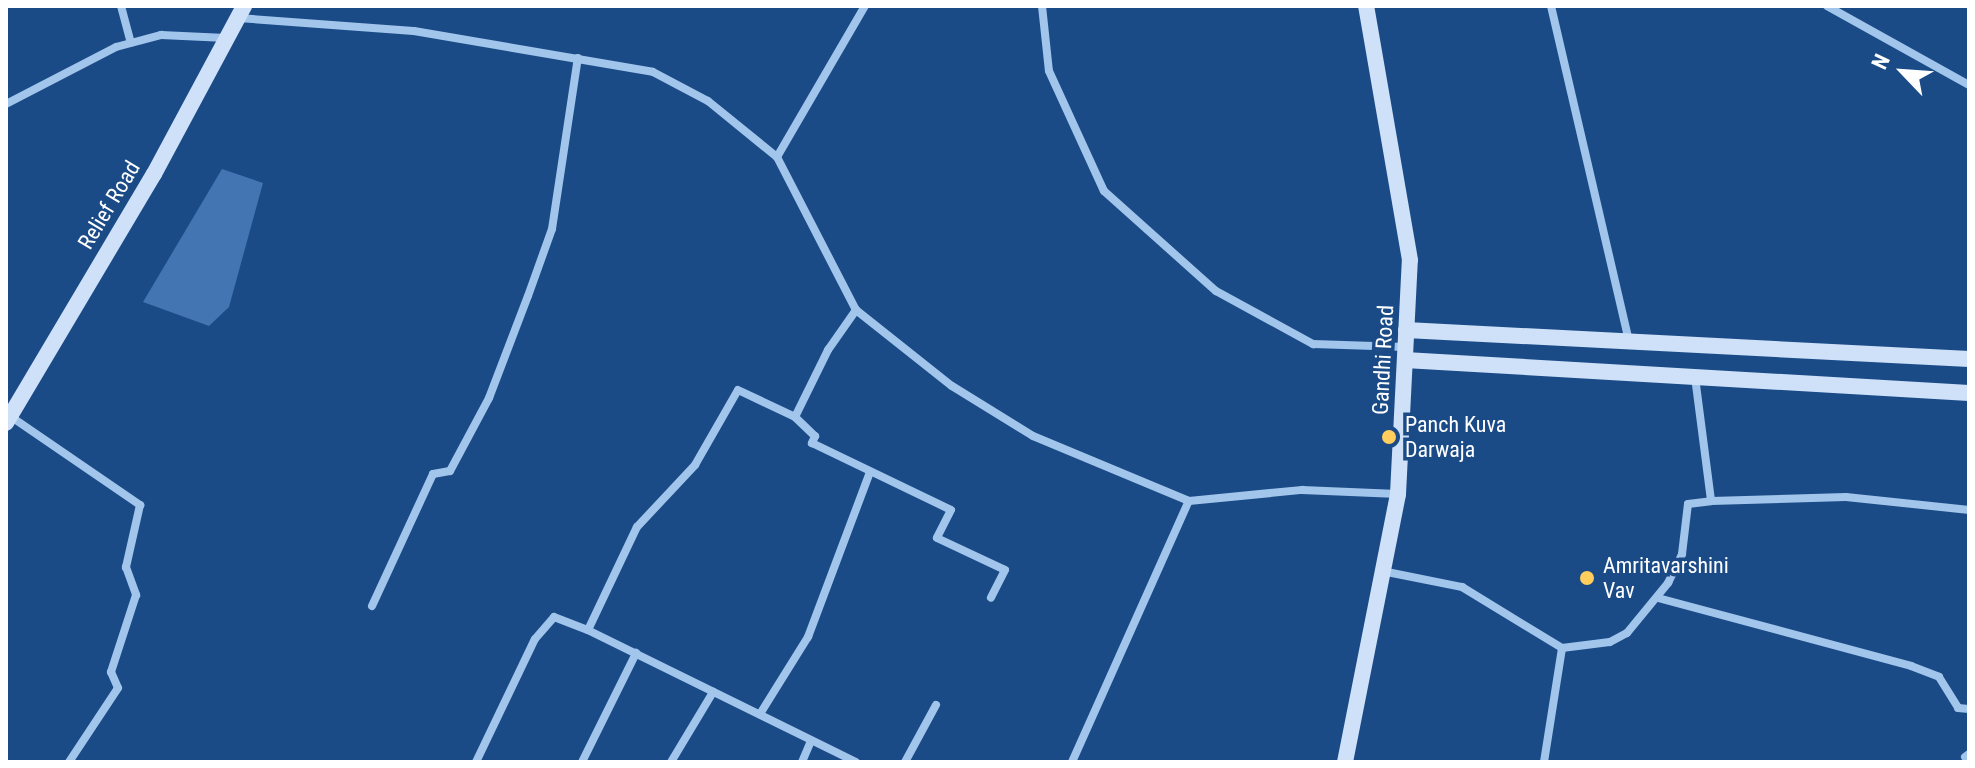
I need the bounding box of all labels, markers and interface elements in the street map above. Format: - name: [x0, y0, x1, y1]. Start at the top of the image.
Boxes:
- north arrow: [1863, 32, 1943, 112]
- text: N: [1867, 50, 1895, 73]
- street label: Relief Road: [72, 156, 146, 254]
- street label: Gandhi Road: [1367, 304, 1399, 416]
- place label: Panch Kuva Darwaja: [1405, 411, 1506, 462]
- marker: Panch Kuva Darwaja: [1380, 428, 1398, 446]
- place label: Amritavarshini Vav: [1603, 552, 1729, 604]
- marker: Amritavarshini Vav: [1578, 569, 1596, 587]

